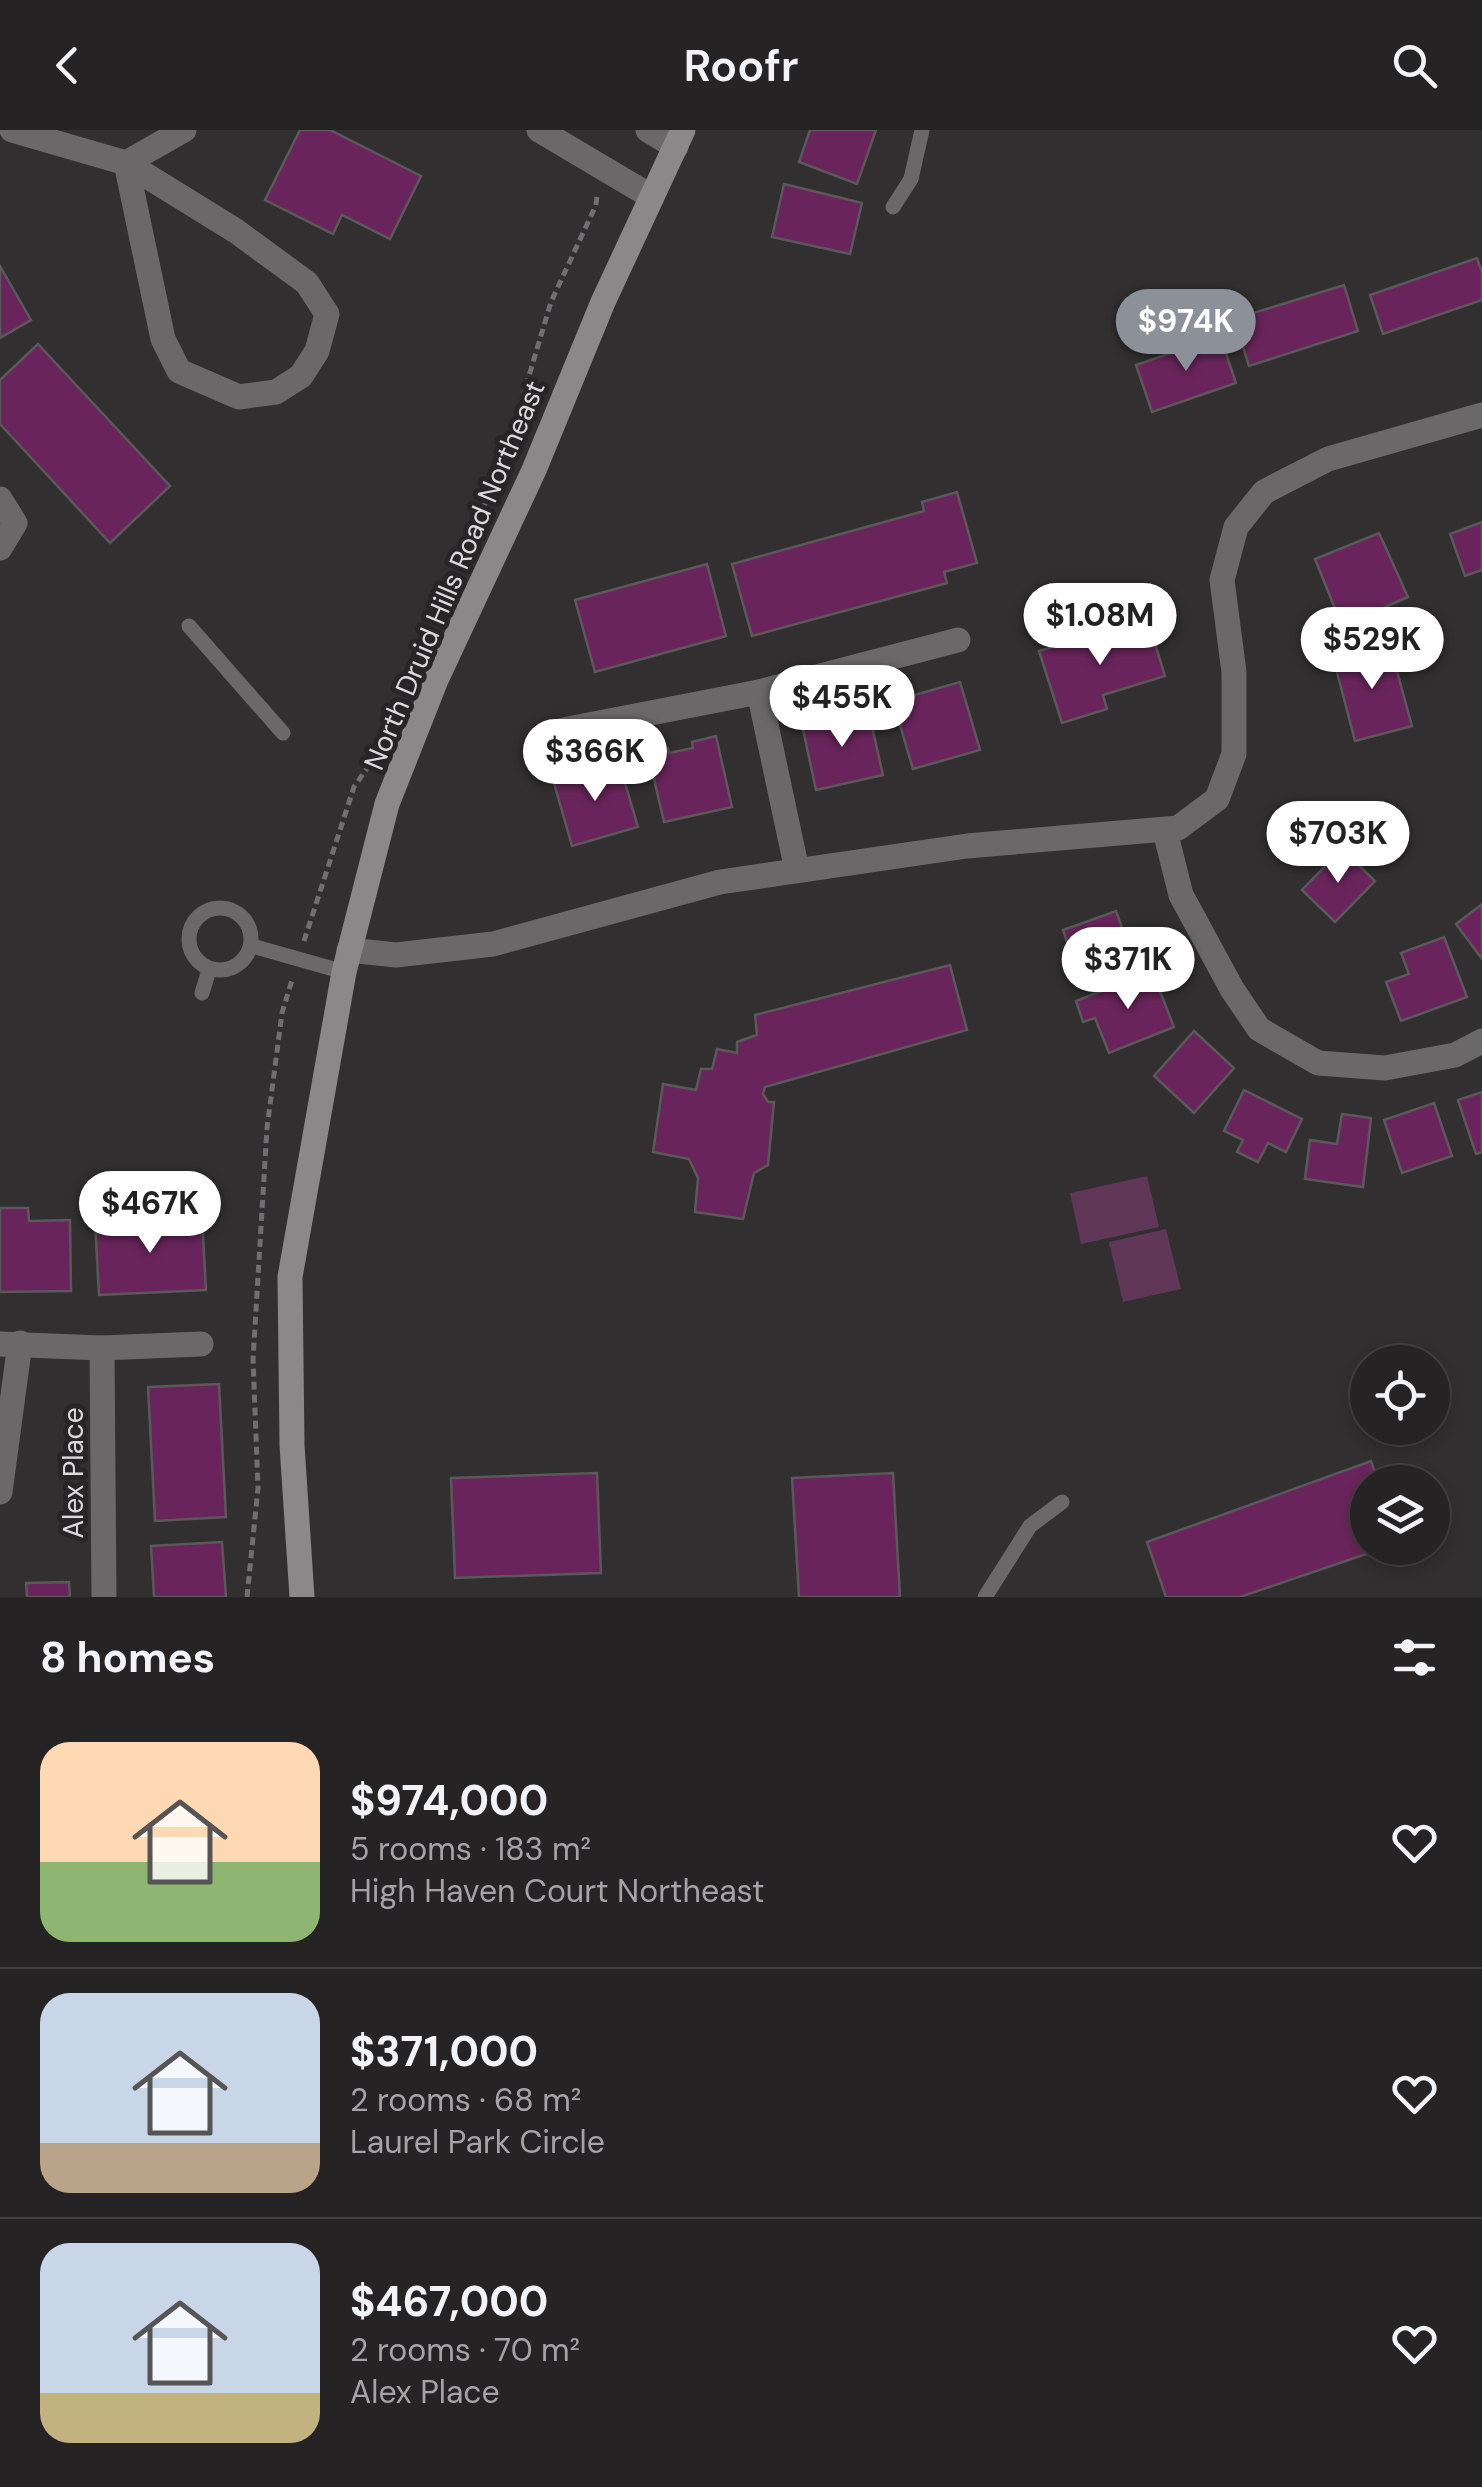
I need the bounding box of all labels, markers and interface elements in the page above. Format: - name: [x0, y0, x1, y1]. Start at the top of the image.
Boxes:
- text: Roofr: [683, 36, 799, 95]
- icon: back: [40, 38, 95, 93]
- icon: search: [1387, 38, 1442, 93]
- pin: $974K: [1116, 289, 1256, 374]
- text: $974K: [1138, 300, 1234, 342]
- street label: North Druid Hills Road Northeast: [355, 375, 553, 776]
- pin: $1.08M: [1019, 583, 1181, 668]
- text: $1.08M: [1046, 594, 1154, 636]
- pin: $529K: [1302, 607, 1442, 692]
- text: $529K: [1323, 618, 1421, 660]
- pin: $455K: [772, 665, 912, 750]
- text: $455K: [792, 676, 892, 718]
- pin: $366K: [525, 719, 665, 804]
- text: $366K: [545, 730, 645, 772]
- pin: $703K: [1268, 801, 1408, 886]
- text: $703K: [1288, 812, 1388, 854]
- pin: $371K: [1058, 927, 1198, 1012]
- text: $371K: [1084, 938, 1172, 980]
- pin: $467K: [80, 1171, 220, 1256]
- text: $467K: [101, 1182, 199, 1224]
- map controls: [1350, 1345, 1450, 1565]
- button: locate: [1350, 1345, 1450, 1445]
- street label: Alex Place: [55, 1407, 92, 1539]
- button: layers: [1350, 1465, 1450, 1565]
- text: 8 homes: [40, 1630, 215, 1685]
- icon: filters: [1387, 1630, 1442, 1685]
- text: $974,000: [350, 1773, 548, 1828]
- icon: home: [120, 1782, 240, 1902]
- icon: heart: [1387, 1815, 1442, 1870]
- text: 5 rooms · 183 m²: [350, 1828, 591, 1870]
- text: High Haven Court Northeast: [350, 1870, 764, 1912]
- text: $371,000: [350, 2024, 538, 2079]
- icon: home: [120, 2033, 240, 2153]
- icon: heart: [1387, 2066, 1442, 2121]
- text: 2 rooms · 68 m²: [350, 2079, 581, 2121]
- text: Laurel Park Circle: [350, 2121, 605, 2163]
- text: $467,000: [350, 2274, 548, 2329]
- icon: home: [120, 2283, 240, 2403]
- icon: heart: [1387, 2316, 1442, 2371]
- text: 2 rooms · 70 m²: [350, 2329, 580, 2371]
- text: Alex Place: [350, 2371, 500, 2413]

